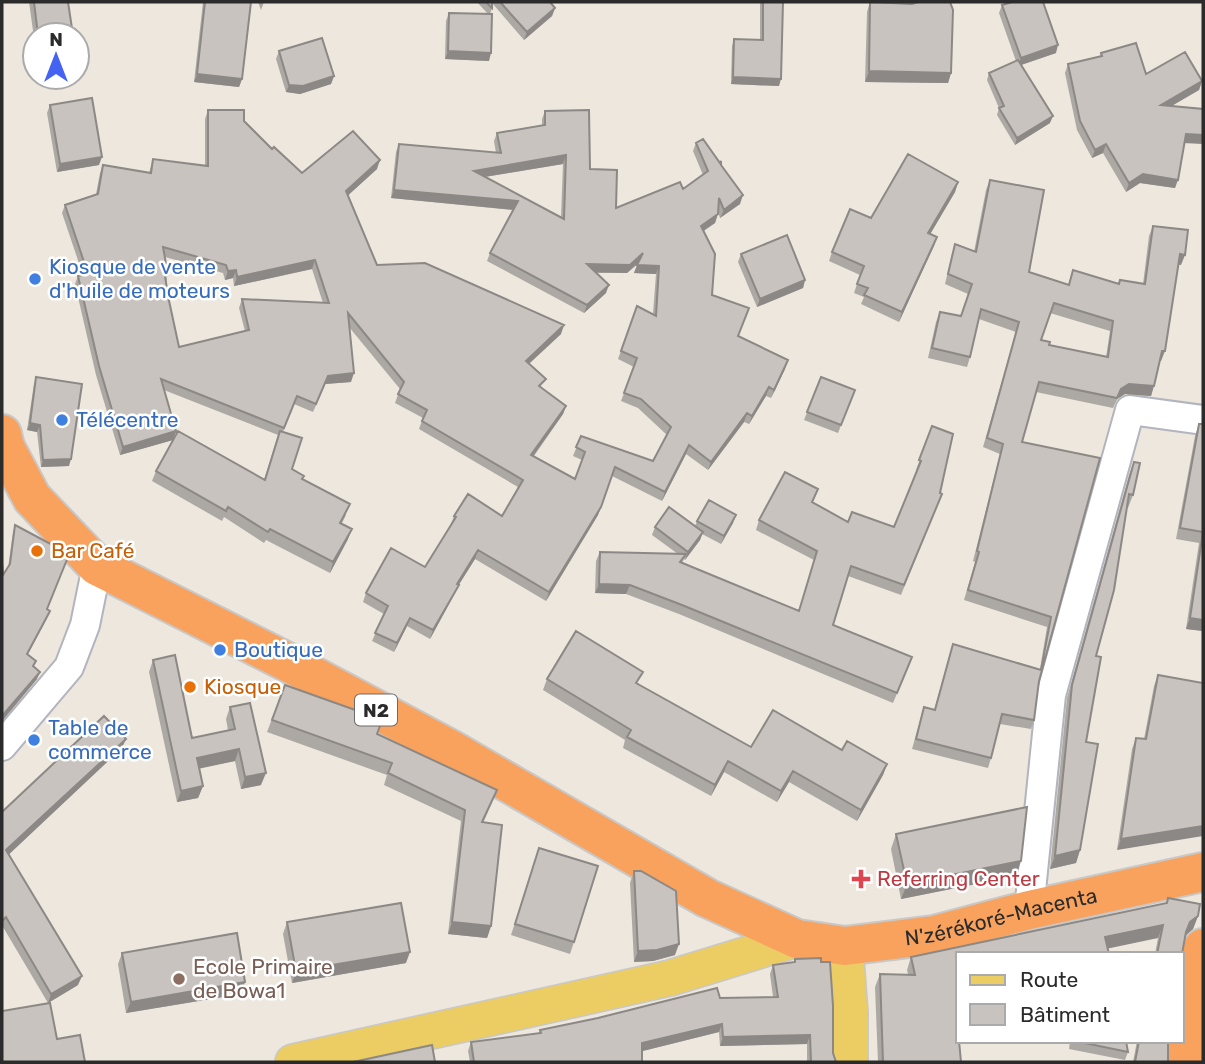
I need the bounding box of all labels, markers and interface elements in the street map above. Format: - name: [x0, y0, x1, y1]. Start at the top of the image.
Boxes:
- north arrow: [21, 21, 91, 91]
- text: N: [49, 28, 63, 51]
- place label: Kiosque de vente d'huile de moteurs: [49, 254, 230, 303]
- marker: Kiosque de vente d'huile de moteurs: [27, 271, 43, 287]
- place label: Télécentre: [76, 407, 178, 432]
- marker: Télécentre: [54, 412, 70, 428]
- place label: Bar Café: [51, 538, 134, 563]
- marker: Bar Café: [29, 543, 45, 559]
- place label: Boutique: [234, 637, 323, 662]
- marker: Boutique: [212, 642, 228, 658]
- place label: Kiosque: [204, 674, 281, 699]
- marker: Kiosque: [182, 679, 198, 695]
- road number: N2: [355, 694, 397, 726]
- place label: Table de commerce: [48, 715, 152, 764]
- marker: Table de commerce: [26, 732, 42, 748]
- place label: Referring Center: [877, 866, 1040, 891]
- marker: Referring Center: [851, 869, 871, 889]
- street label: N'zérékoré-Macenta: [903, 882, 1099, 951]
- legend: [956, 952, 1184, 1043]
- place label: Ecole Primaire de Bowa1: [193, 954, 333, 1003]
- text: Route: [1020, 967, 1078, 992]
- marker: Ecole Primaire de Bowa1: [171, 971, 187, 987]
- text: Bâtiment: [1020, 1002, 1110, 1027]

